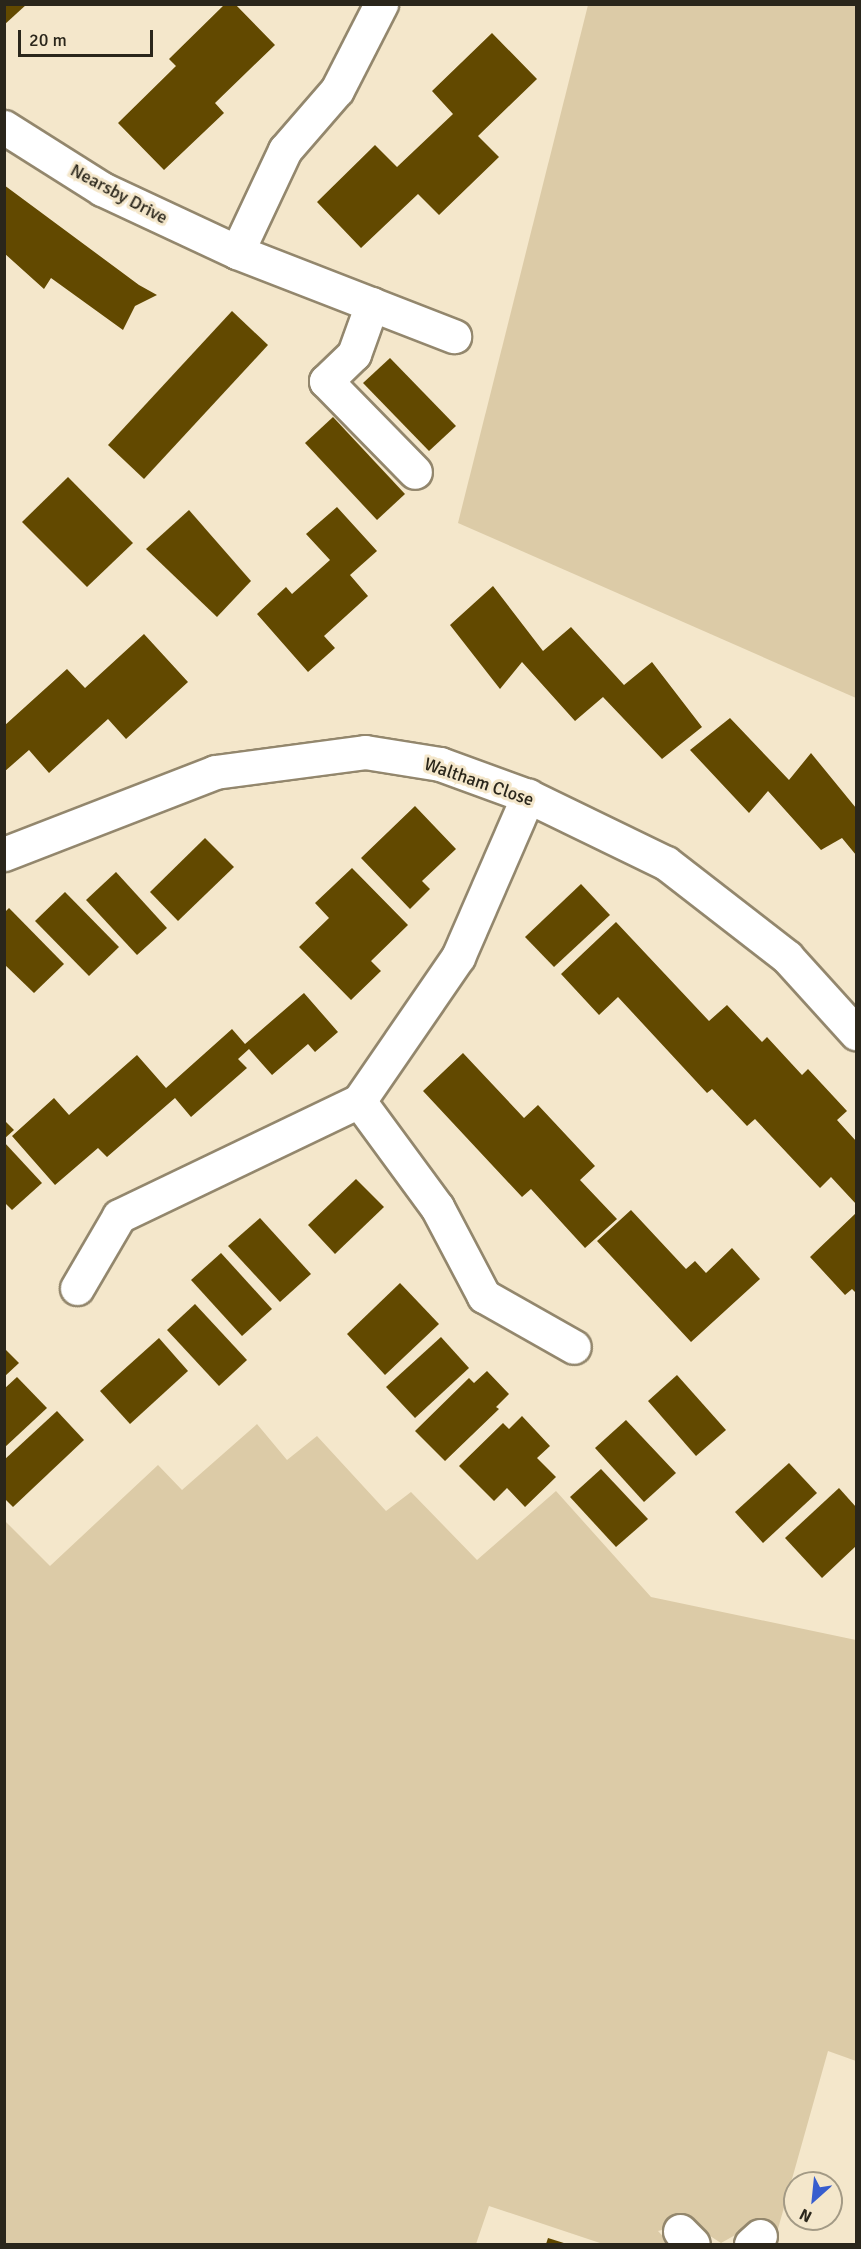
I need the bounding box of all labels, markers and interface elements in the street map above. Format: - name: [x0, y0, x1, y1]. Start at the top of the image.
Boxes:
- scale bar: [21, 18, 156, 56]
- text: 20 m: [29, 29, 67, 51]
- street label: Nearsby Drive: [67, 159, 171, 229]
- street label: Waltham Close: [421, 753, 537, 811]
- north arrow: [783, 2171, 843, 2231]
- text: N: [796, 2204, 815, 2227]

